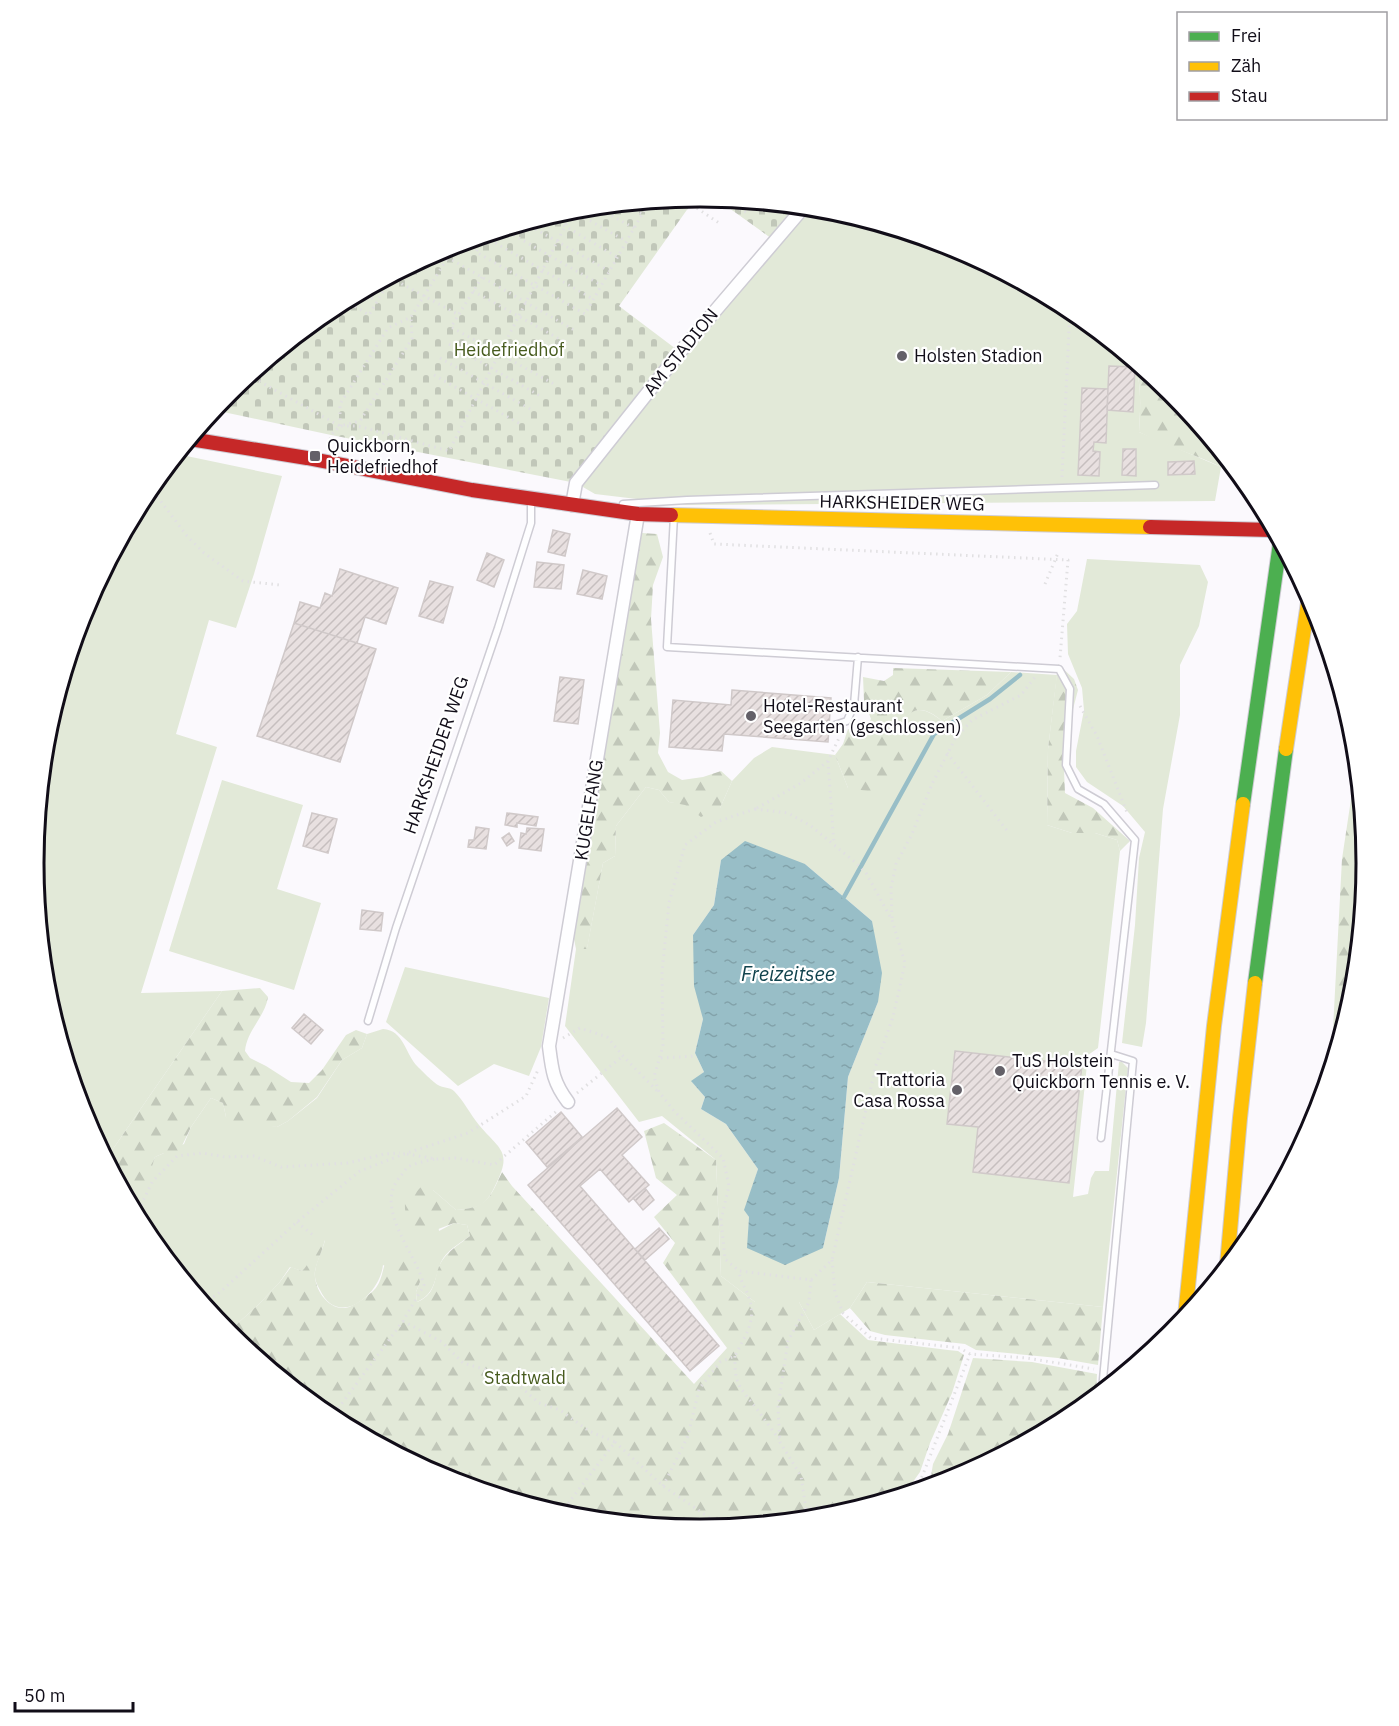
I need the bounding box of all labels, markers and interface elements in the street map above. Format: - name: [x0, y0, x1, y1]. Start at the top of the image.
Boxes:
- legend: [1177, 12, 1387, 120]
- text: Frei: [1231, 24, 1262, 47]
- text: Zäh: [1231, 54, 1261, 77]
- text: Stau: [1231, 84, 1268, 107]
- street label: AM STADION: [638, 303, 723, 400]
- park label: Heidefriedhof: [454, 338, 565, 361]
- place label: Holsten Stadion: [914, 344, 1043, 367]
- marker: Holsten Stadion: [895, 349, 909, 363]
- place label: Quickborn, Heidefriedhof: [327, 434, 438, 478]
- marker: Quickborn, Heidefriedhof: [308, 449, 322, 463]
- street label: HARKSHEIDER WEG: [819, 490, 985, 515]
- street label: HARKSHEIDER WEG: [398, 673, 473, 837]
- place label: Hotel-Restaurant Seegarten (geschlossen): [763, 694, 962, 738]
- marker: Hotel-Restaurant Seegarten (geschlossen): [744, 709, 758, 723]
- street label: KUGELFANG: [569, 758, 608, 862]
- water label: Freizeitsee: [741, 960, 835, 987]
- place label: TuS Holstein Quickborn Tennis e. V.: [1012, 1049, 1190, 1093]
- marker: TuS Holstein Quickborn Tennis e. V.: [993, 1064, 1007, 1078]
- place label: Trattoria Casa Rossa: [853, 1068, 945, 1112]
- marker: Trattoria Casa Rossa: [950, 1083, 964, 1097]
- park label: Stadtwald: [484, 1366, 566, 1389]
- scale bar: [15, 1675, 134, 1713]
- text: 50 m: [24, 1684, 66, 1707]

